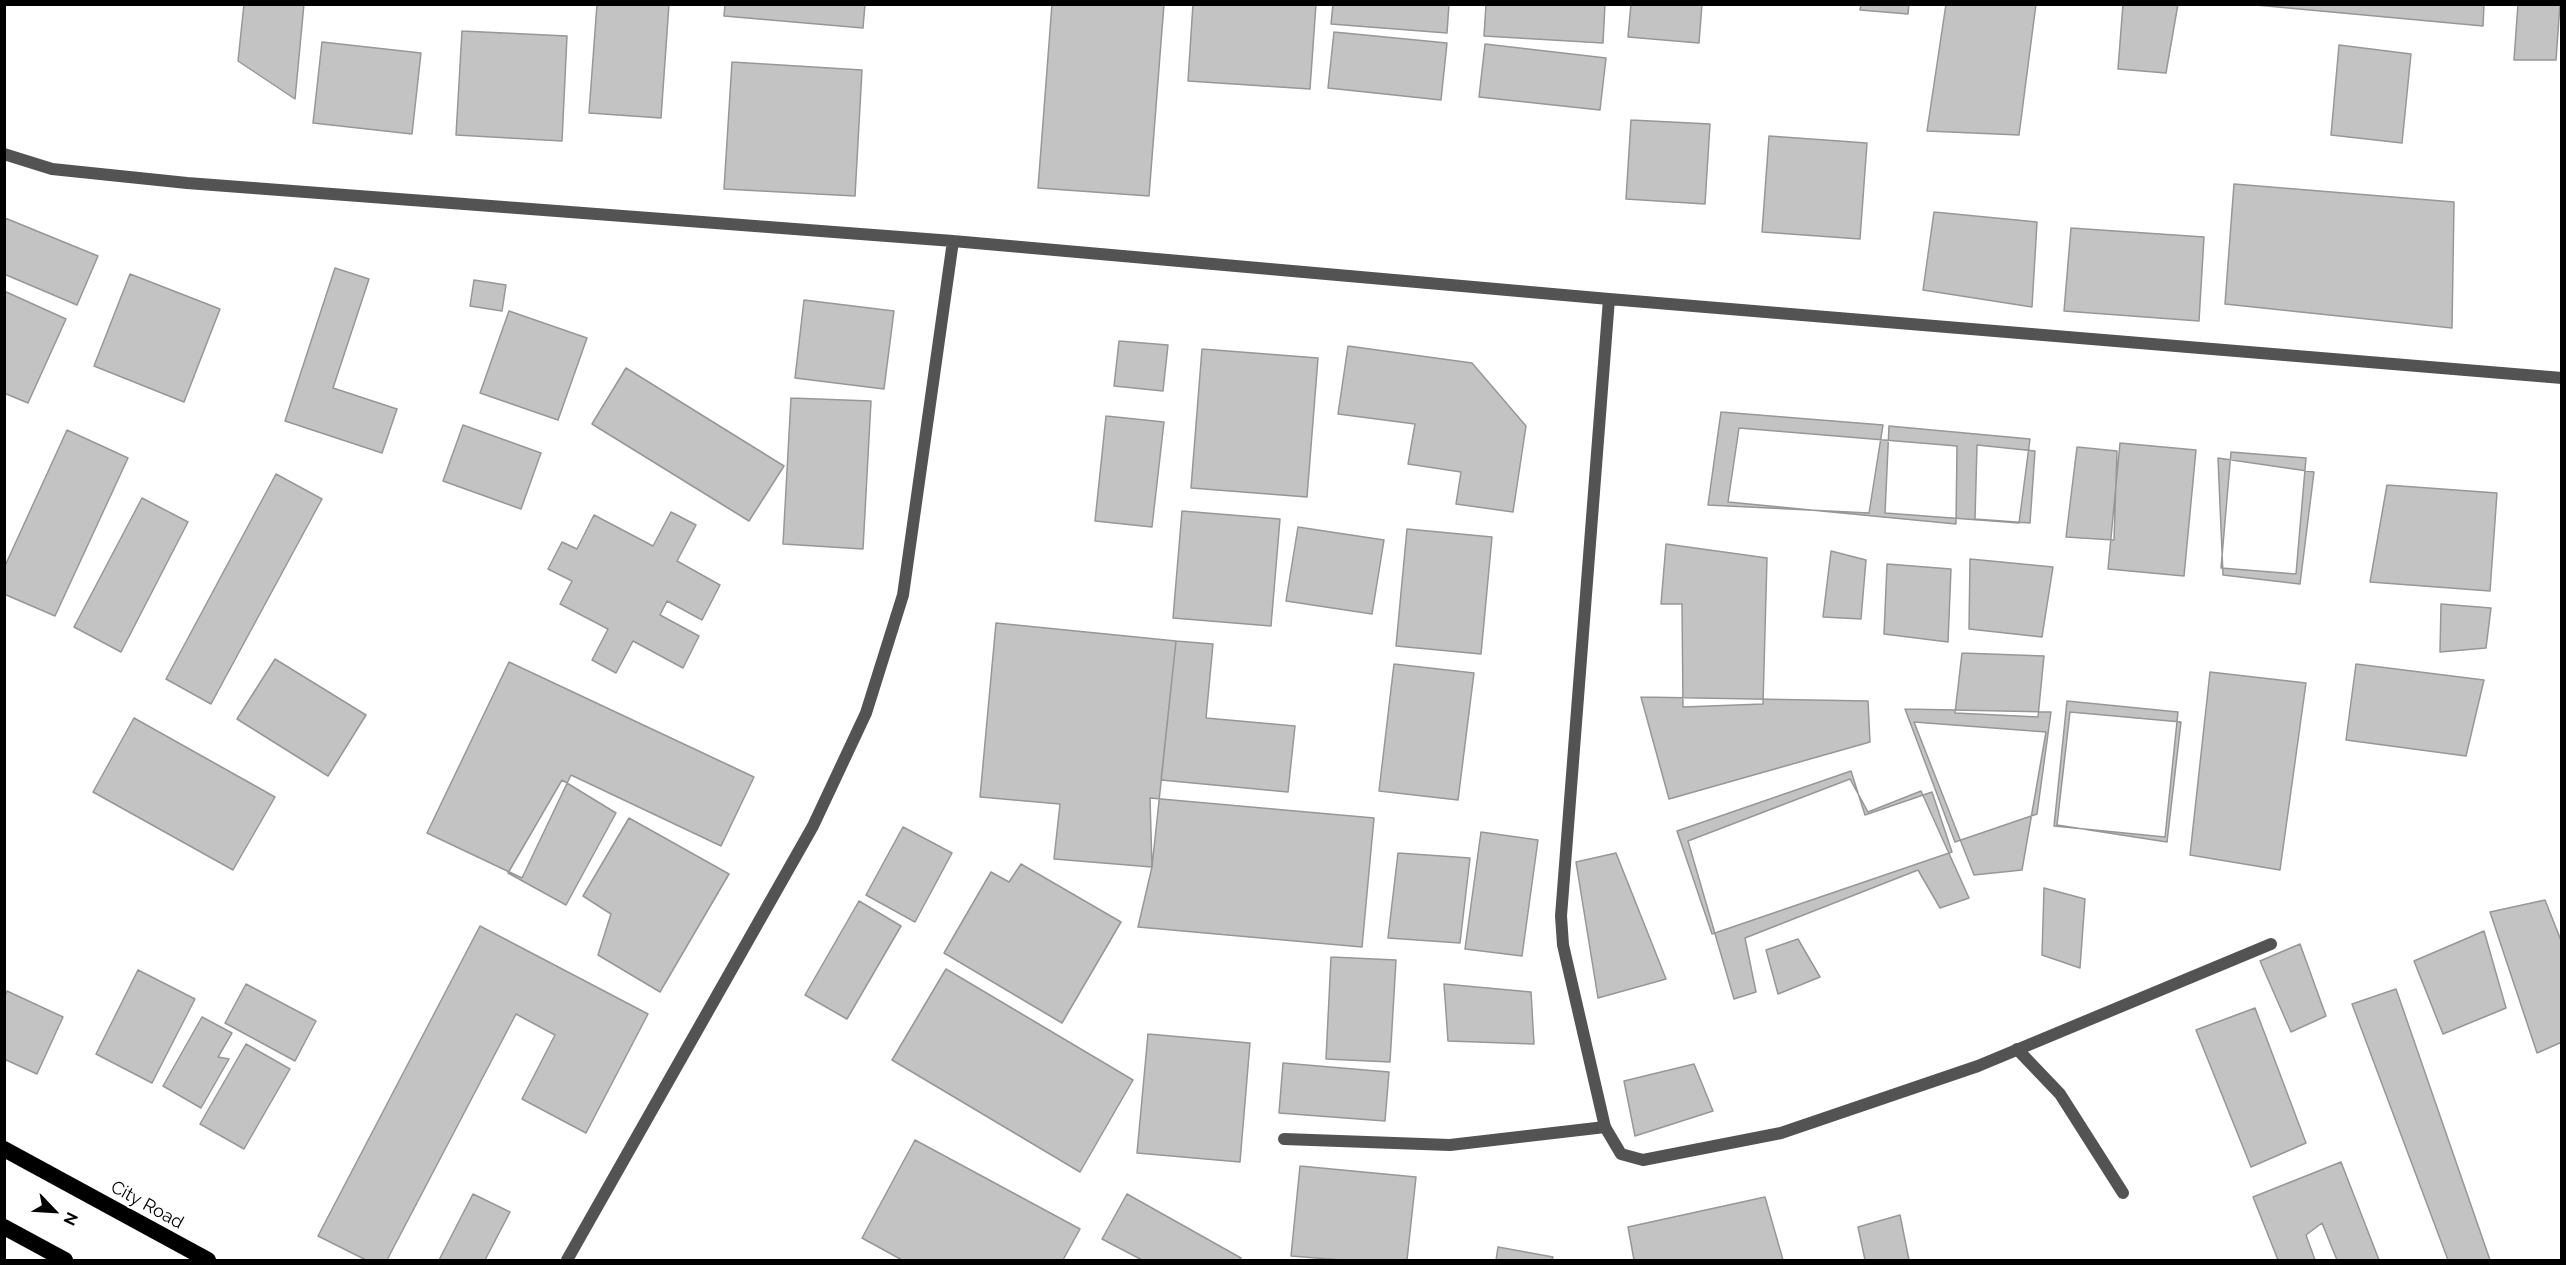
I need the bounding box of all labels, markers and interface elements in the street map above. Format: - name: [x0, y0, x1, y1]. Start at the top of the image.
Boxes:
- street label: City Road: [107, 1176, 187, 1234]
- north arrow: [24, 1181, 84, 1241]
- text: N: [60, 1209, 82, 1228]

